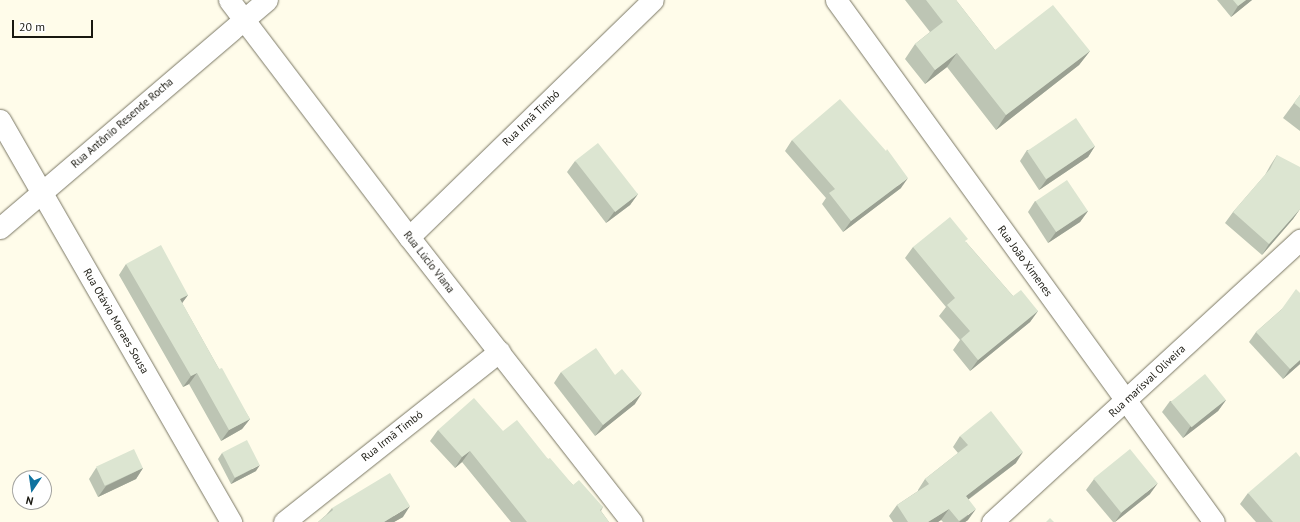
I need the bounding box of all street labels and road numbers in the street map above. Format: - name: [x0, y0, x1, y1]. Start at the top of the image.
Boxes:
- street label: Rua Antônio Resende Rocha: [68, 75, 176, 171]
- street label: Rua Irmã Timbó: [499, 87, 563, 149]
- street label: Rua João Ximenes: [995, 223, 1055, 299]
- street label: Rua Lúcio Viana: [401, 228, 457, 296]
- street label: Rua Otávio Moraes Sousa: [80, 266, 152, 376]
- street label: Rua marisval Oliveira: [1106, 342, 1188, 420]
- street label: Rua Irmã Timbó: [358, 408, 426, 464]

